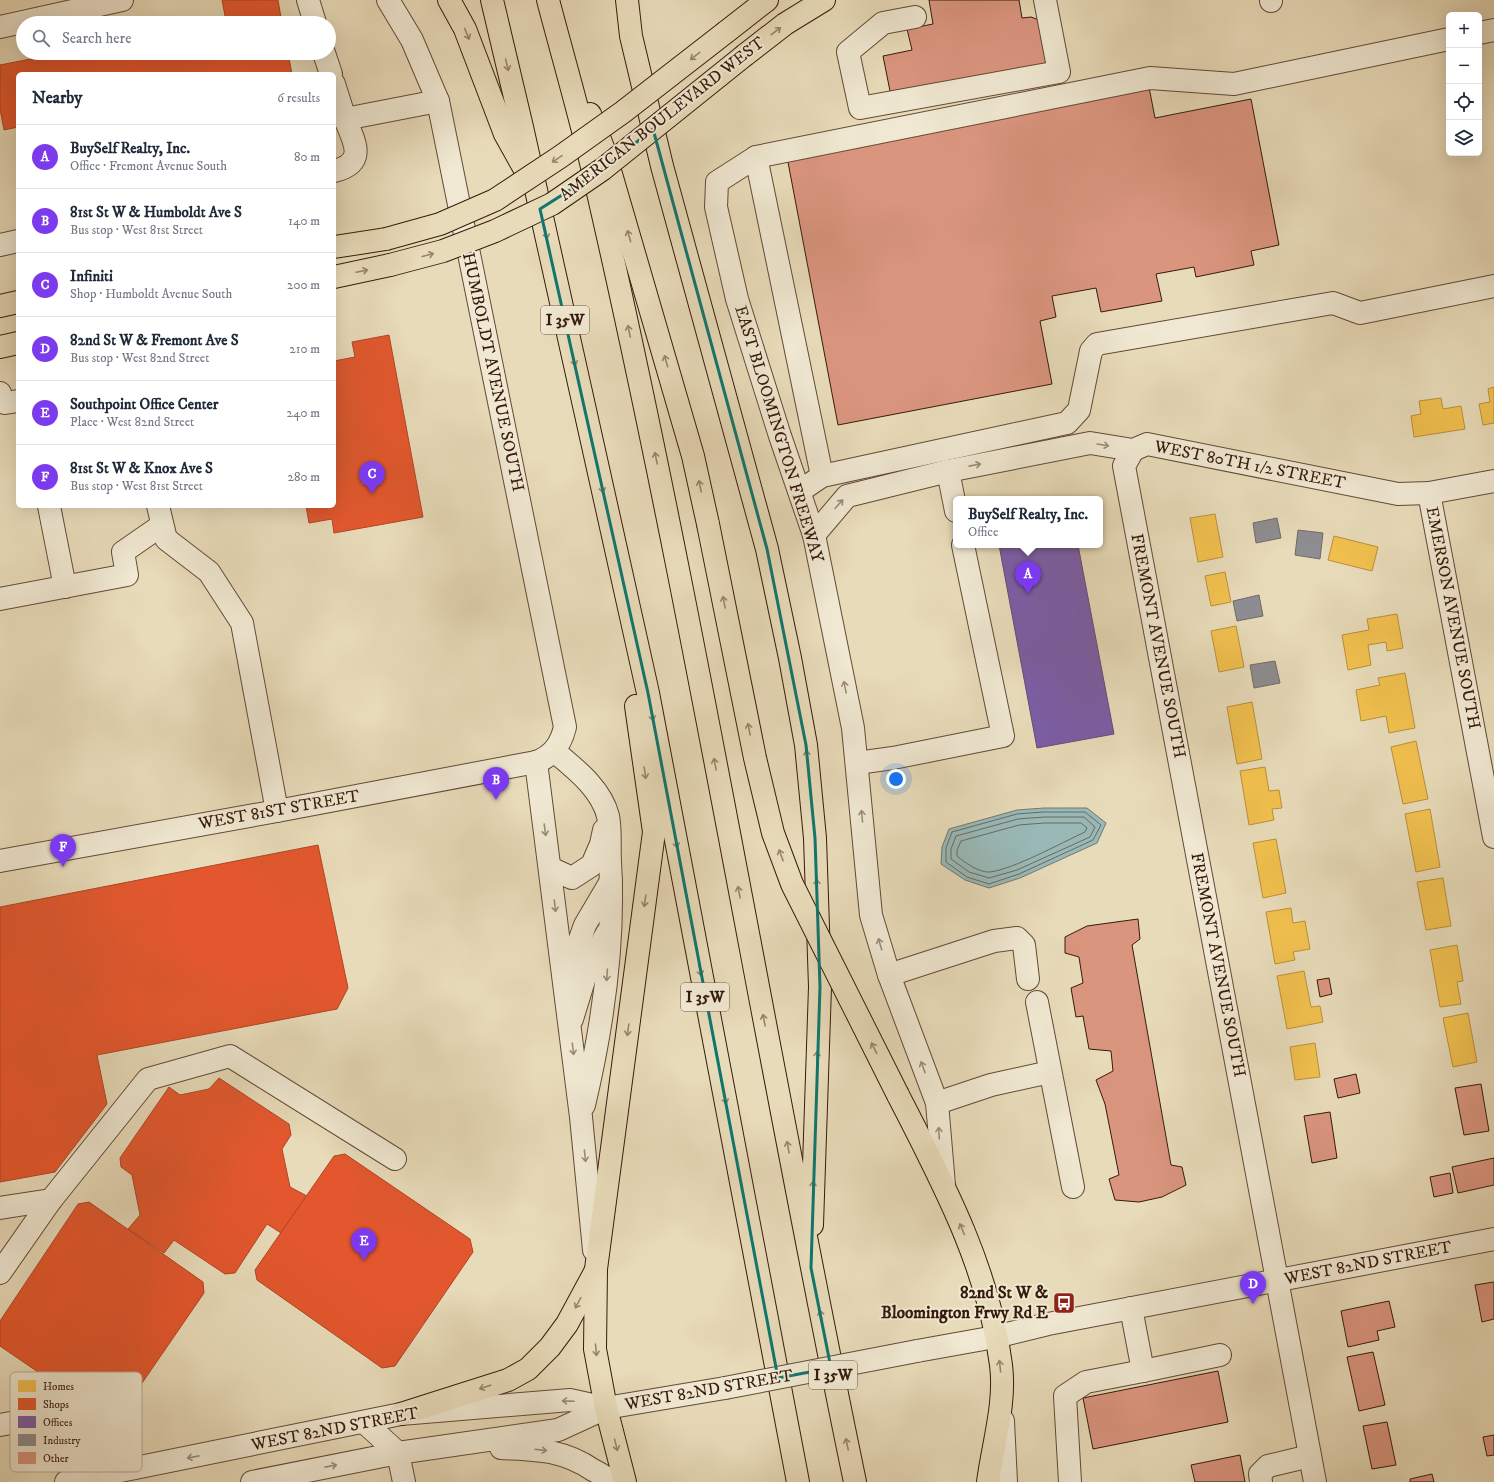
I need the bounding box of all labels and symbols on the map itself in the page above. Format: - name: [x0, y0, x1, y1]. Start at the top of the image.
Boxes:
- one-way arrow: [770, 27, 781, 36]
- one-way arrow: [464, 28, 471, 40]
- street label: AMERICAN BOULEVARD WEST: [555, 32, 769, 206]
- one-way arrow: [690, 51, 701, 60]
- one-way arrow: [504, 58, 512, 71]
- one-way arrow: [552, 155, 563, 163]
- one-way arrow: [542, 226, 550, 239]
- one-way arrow: [625, 230, 632, 243]
- street label: HUMBOLDT AVENUE SOUTH: [457, 250, 529, 494]
- one-way arrow: [421, 251, 434, 258]
- one-way arrow: [355, 267, 368, 275]
- street label: EAST BLOOMINGTON FREEWAY: [729, 303, 829, 566]
- road number: I 35W: [541, 306, 589, 334]
- one-way arrow: [624, 325, 632, 338]
- one-way arrow: [570, 353, 578, 366]
- one-way arrow: [662, 355, 669, 368]
- street label: WEST 80TH 1/2 STREET: [1151, 435, 1348, 494]
- one-way arrow: [1096, 441, 1109, 449]
- one-way arrow: [652, 452, 660, 465]
- pin: C: [359, 461, 385, 494]
- one-way arrow: [968, 461, 981, 469]
- one-way arrow: [598, 480, 606, 493]
- one-way arrow: [695, 480, 703, 493]
- one-way arrow: [834, 499, 843, 510]
- street label: EMERSON AVENUE SOUTH: [1421, 505, 1485, 731]
- street label: FREMONT AVENUE SOUTH: [1125, 532, 1191, 760]
- pin: A: [1015, 561, 1041, 594]
- one-way arrow: [720, 596, 728, 609]
- one-way arrow: [841, 681, 849, 694]
- one-way arrow: [648, 708, 656, 721]
- one-way arrow: [745, 723, 753, 736]
- one-way arrow: [803, 750, 811, 763]
- one-way arrow: [711, 758, 719, 771]
- one-way arrow: [641, 766, 649, 779]
- pin: B: [483, 767, 509, 800]
- your location: [886, 769, 906, 789]
- street label: WEST 81ST STREET: [196, 785, 361, 835]
- one-way arrow: [858, 810, 865, 823]
- one-way arrow: [541, 823, 549, 836]
- pin: F: [50, 834, 76, 867]
- one-way arrow: [672, 835, 680, 848]
- one-way arrow: [777, 850, 785, 862]
- street label: FREMONT AVENUE SOUTH: [1185, 851, 1251, 1079]
- one-way arrow: [813, 879, 820, 892]
- one-way arrow: [735, 886, 743, 899]
- one-way arrow: [641, 894, 649, 907]
- one-way arrow: [551, 899, 559, 912]
- one-way arrow: [876, 938, 883, 951]
- one-way arrow: [697, 963, 705, 976]
- one-way arrow: [604, 968, 611, 981]
- road number: I 35W: [681, 983, 729, 1011]
- one-way arrow: [759, 1014, 767, 1027]
- one-way arrow: [624, 1023, 632, 1036]
- one-way arrow: [569, 1042, 577, 1055]
- one-way arrow: [870, 1042, 877, 1054]
- one-way arrow: [814, 1051, 821, 1064]
- one-way arrow: [919, 1061, 927, 1073]
- one-way arrow: [721, 1091, 729, 1104]
- one-way arrow: [935, 1127, 943, 1140]
- one-way arrow: [784, 1141, 792, 1154]
- one-way arrow: [582, 1149, 589, 1162]
- one-way arrow: [809, 1181, 817, 1194]
- one-way arrow: [958, 1223, 965, 1235]
- pin: E: [351, 1228, 377, 1261]
- street label: WEST 82ND STREET: [1281, 1236, 1454, 1290]
- pin: D: [1240, 1271, 1266, 1304]
- place label: 82nd St W & Bloomington Frwy Rd E: [881, 1282, 1048, 1324]
- bus stop icon: 82nd St W & Bloomington Frwy Rd E: [1051, 1290, 1077, 1316]
- one-way arrow: [574, 1297, 581, 1309]
- one-way arrow: [817, 1310, 825, 1323]
- one-way arrow: [593, 1343, 600, 1356]
- one-way arrow: [997, 1360, 1004, 1373]
- road number: I 35W: [809, 1361, 857, 1389]
- street label: WEST 82ND STREET: [622, 1364, 795, 1416]
- legend: [10, 1372, 142, 1472]
- text: Homes: [43, 1380, 74, 1394]
- one-way arrow: [479, 1384, 492, 1391]
- one-way arrow: [562, 1397, 575, 1405]
- text: Shops: [43, 1398, 69, 1412]
- street label: WEST 82ND STREET: [248, 1402, 421, 1456]
- text: Offices: [43, 1416, 73, 1430]
- text: Industry: [43, 1434, 81, 1448]
- one-way arrow: [612, 1438, 620, 1451]
- one-way arrow: [843, 1438, 851, 1451]
- one-way arrow: [534, 1446, 547, 1454]
- text: Other: [43, 1452, 70, 1466]
- one-way arrow: [186, 1453, 199, 1461]
- one-way arrow: [324, 1462, 337, 1470]

